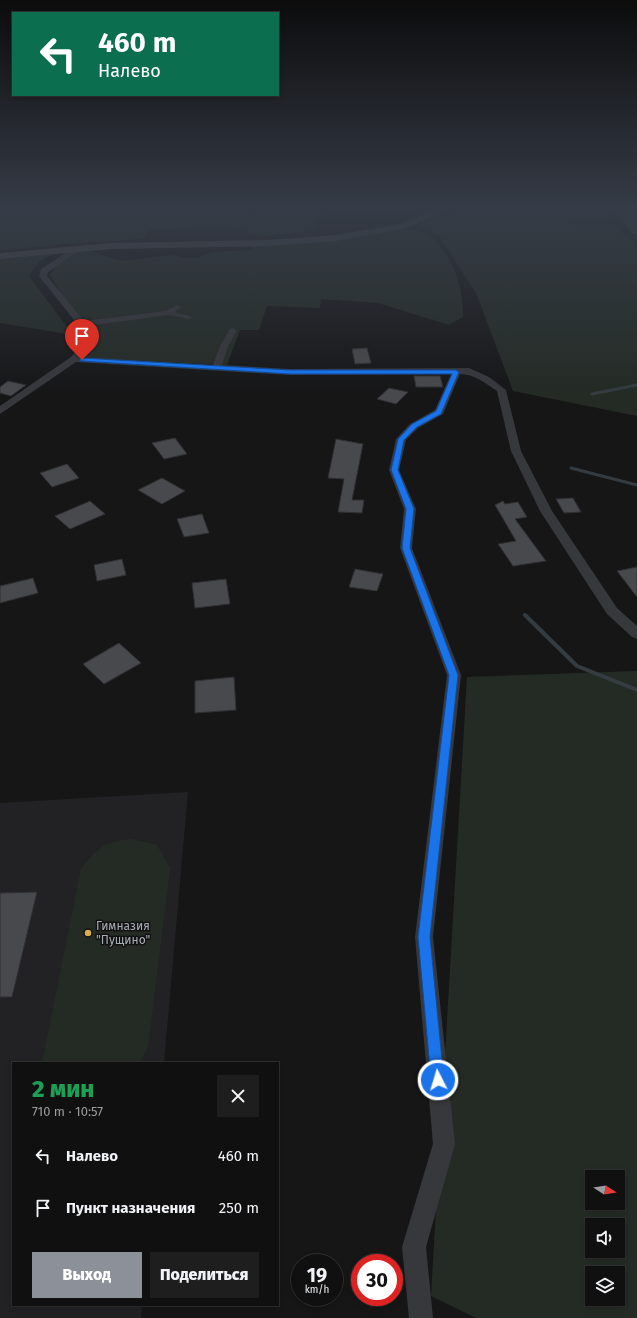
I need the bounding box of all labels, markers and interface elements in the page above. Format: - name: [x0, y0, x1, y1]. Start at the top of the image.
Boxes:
- text: 460 m: [98, 26, 176, 59]
- icon: left: [32, 28, 84, 80]
- text: Налево: [98, 60, 161, 82]
- pin: [65, 319, 99, 360]
- icon: arrive: [71, 325, 93, 347]
- place label: Гимназия "Пущино": [96, 919, 151, 947]
- marker: Гимназия "Пущино": [83, 928, 93, 938]
- position arrow: [417, 1059, 459, 1101]
- text: 2 мин: [32, 1075, 94, 1103]
- button: close: [217, 1075, 259, 1117]
- text: 710 m · 10:57: [32, 1104, 103, 1119]
- icon: left: [32, 1145, 54, 1167]
- text: Налево: [66, 1147, 118, 1165]
- text: 460 m: [218, 1147, 259, 1165]
- north arrow: [585, 1170, 625, 1210]
- map controls: [585, 1170, 625, 1306]
- icon: arrive: [32, 1197, 54, 1219]
- text: Пункт назначения: [66, 1199, 195, 1217]
- text: 250 m: [219, 1199, 259, 1217]
- button: sound: [585, 1218, 625, 1258]
- button: Выход: [32, 1252, 142, 1298]
- button: Поделиться: [150, 1252, 259, 1298]
- speed limit sign: 30: [351, 1254, 403, 1306]
- text: 19: [307, 1263, 327, 1287]
- button: layers: [585, 1266, 625, 1306]
- text: km/h: [305, 1284, 329, 1296]

